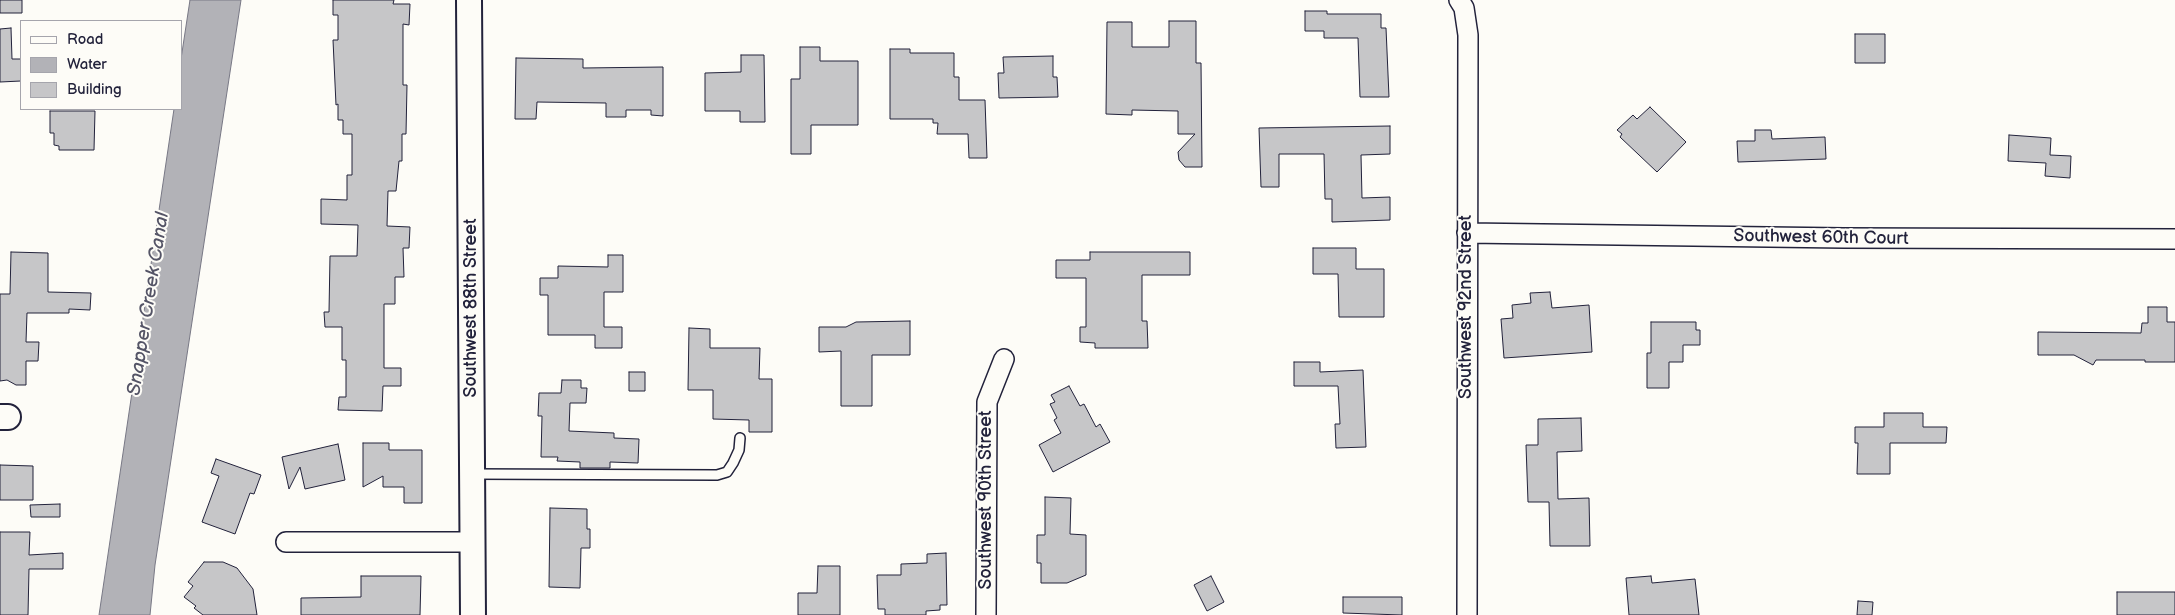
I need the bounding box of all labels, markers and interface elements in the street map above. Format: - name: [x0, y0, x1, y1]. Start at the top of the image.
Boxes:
- legend: [20, 20, 182, 110]
- text: Road: [67, 30, 103, 49]
- text: Water: [67, 55, 107, 74]
- text: Building: [67, 80, 122, 99]
- water label: Snapper Creek Canal: [123, 211, 175, 397]
- street label: Southwest 92nd Street: [1455, 215, 1477, 399]
- street label: Southwest 88th Street: [460, 219, 482, 397]
- street label: Southwest 60th Court: [1733, 226, 1909, 250]
- street label: Southwest 90th Street: [975, 411, 997, 589]

